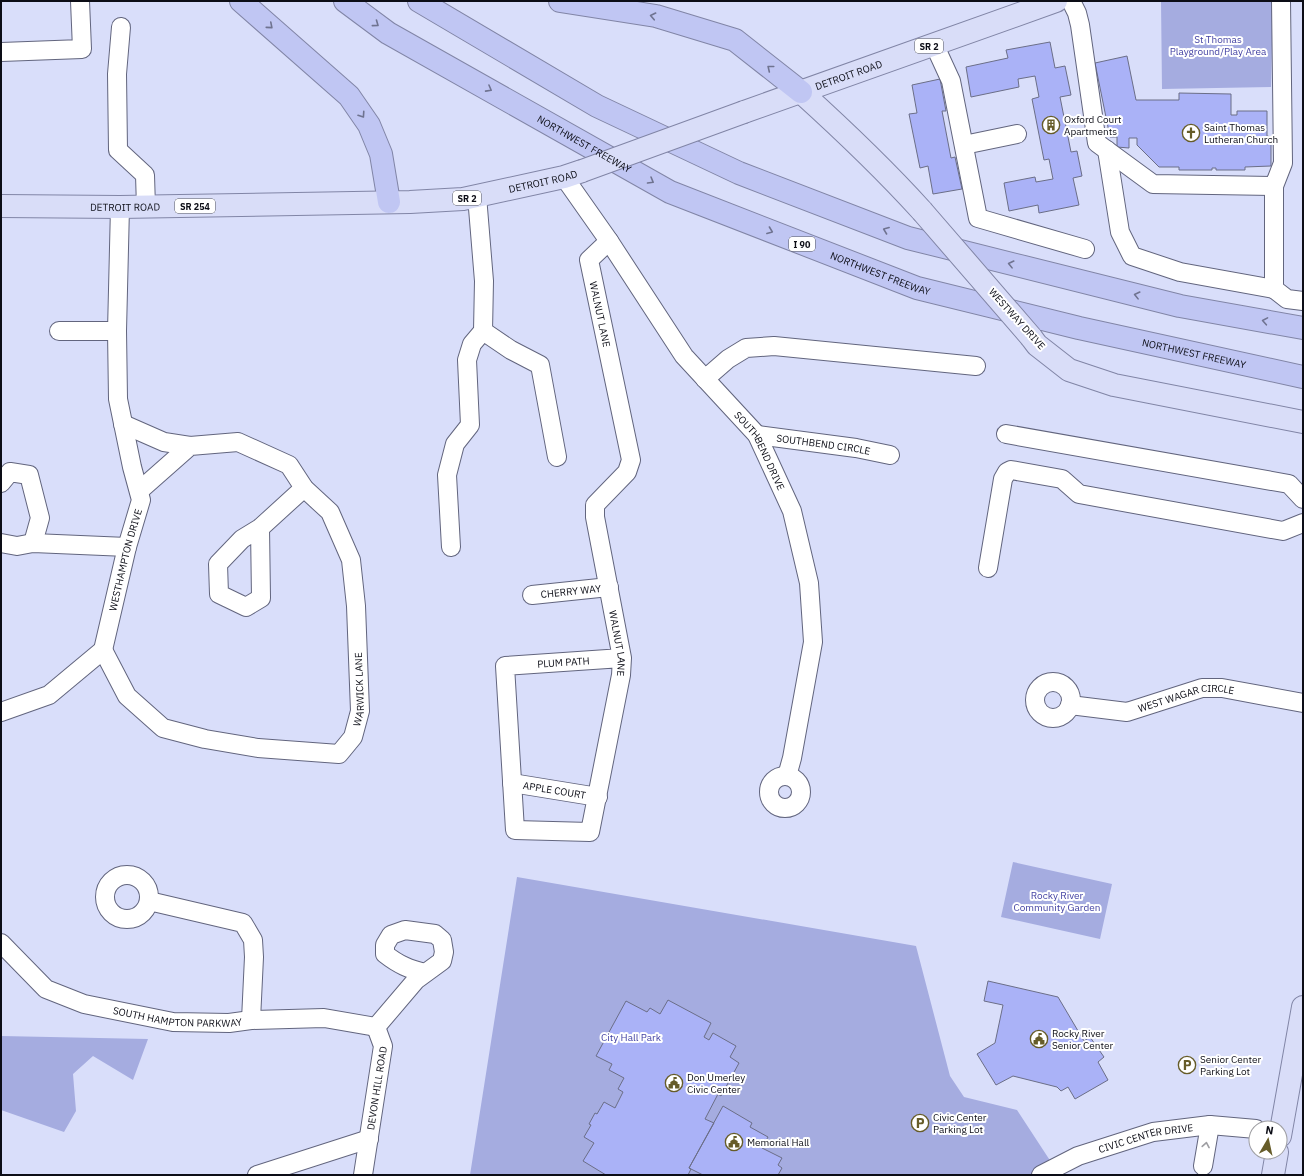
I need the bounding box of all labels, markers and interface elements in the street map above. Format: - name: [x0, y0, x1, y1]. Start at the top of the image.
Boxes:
- one-way arrow: [650, 13, 657, 21]
- one-way arrow: [372, 19, 379, 26]
- one-way arrow: [266, 22, 273, 29]
- park label: St Thomas Playground/Play Area: [1170, 33, 1267, 58]
- road number: SR 2: [915, 39, 943, 53]
- street label: DETROIT ROAD: [813, 57, 884, 93]
- one-way arrow: [768, 65, 775, 72]
- one-way arrow: [485, 85, 492, 92]
- one-way arrow: [357, 111, 365, 118]
- street label: NORTHWEST FREEWAY: [535, 112, 634, 175]
- place label: Oxford Court Apartments: [1064, 113, 1122, 138]
- building icon: Oxford Court Apartments: [1041, 115, 1061, 135]
- place label: Saint Thomas Lutheran Church: [1204, 121, 1278, 146]
- church icon: Saint Thomas Lutheran Church: [1181, 123, 1201, 143]
- street label: DETROIT ROAD: [507, 166, 579, 195]
- one-way arrow: [647, 177, 654, 184]
- road number: SR 2: [453, 191, 481, 205]
- road number: SR 254: [175, 199, 215, 213]
- street label: DETROIT ROAD: [90, 200, 160, 214]
- one-way arrow: [882, 226, 889, 234]
- one-way arrow: [767, 227, 774, 235]
- road number: I 90: [789, 237, 815, 251]
- street label: NORTHWEST FREEWAY: [829, 248, 932, 298]
- one-way arrow: [1008, 260, 1015, 269]
- street label: WALNUT LANE: [587, 280, 614, 348]
- street label: WESTWAY DRIVE: [986, 286, 1048, 353]
- one-way arrow: [1134, 291, 1141, 300]
- one-way arrow: [1262, 318, 1268, 326]
- street label: NORTHWEST FREEWAY: [1141, 335, 1247, 371]
- street label: SOUTHBEND DRIVE: [732, 408, 788, 492]
- street label: SOUTHBEND CIRCLE: [776, 431, 872, 457]
- street label: WESTHAMPTON DRIVE: [106, 507, 145, 612]
- street label: CHERRY WAY: [540, 581, 602, 601]
- street label: WALNUT LANE: [606, 609, 629, 677]
- street label: WARWICK LANE: [350, 652, 366, 728]
- street label: PLUM PATH: [537, 654, 590, 670]
- street label: WEST WAGAR CIRCLE: [1136, 682, 1236, 715]
- street label: APPLE COURT: [522, 778, 587, 801]
- park label: Rocky River Community Garden: [1014, 889, 1100, 914]
- street label: SOUTH HAMPTON PARKWAY: [112, 1004, 243, 1030]
- place label: Rocky River Senior Center: [1052, 1027, 1113, 1052]
- public building icon: Rocky River Senior Center: [1029, 1029, 1049, 1049]
- park label: City Hall Park: [601, 1031, 662, 1044]
- street label: DEVON HILL ROAD: [364, 1045, 389, 1131]
- place label: Senior Center Parking Lot: [1200, 1053, 1261, 1078]
- parking icon: Senior Center Parking Lot: [1177, 1055, 1197, 1075]
- place label: Don Umerley Civic Center: [687, 1071, 745, 1096]
- public building icon: Don Umerley Civic Center: [664, 1073, 684, 1093]
- place label: Civic Center Parking Lot: [933, 1111, 987, 1136]
- parking icon: Civic Center Parking Lot: [910, 1113, 930, 1133]
- north arrow: [1248, 1120, 1288, 1160]
- street label: CIVIC CENTER DRIVE: [1097, 1121, 1194, 1156]
- text: N: [1265, 1123, 1275, 1138]
- public building icon: Memorial Hall: [724, 1132, 744, 1152]
- place label: Memorial Hall: [747, 1136, 810, 1149]
- one-way arrow: [1201, 1142, 1210, 1148]

